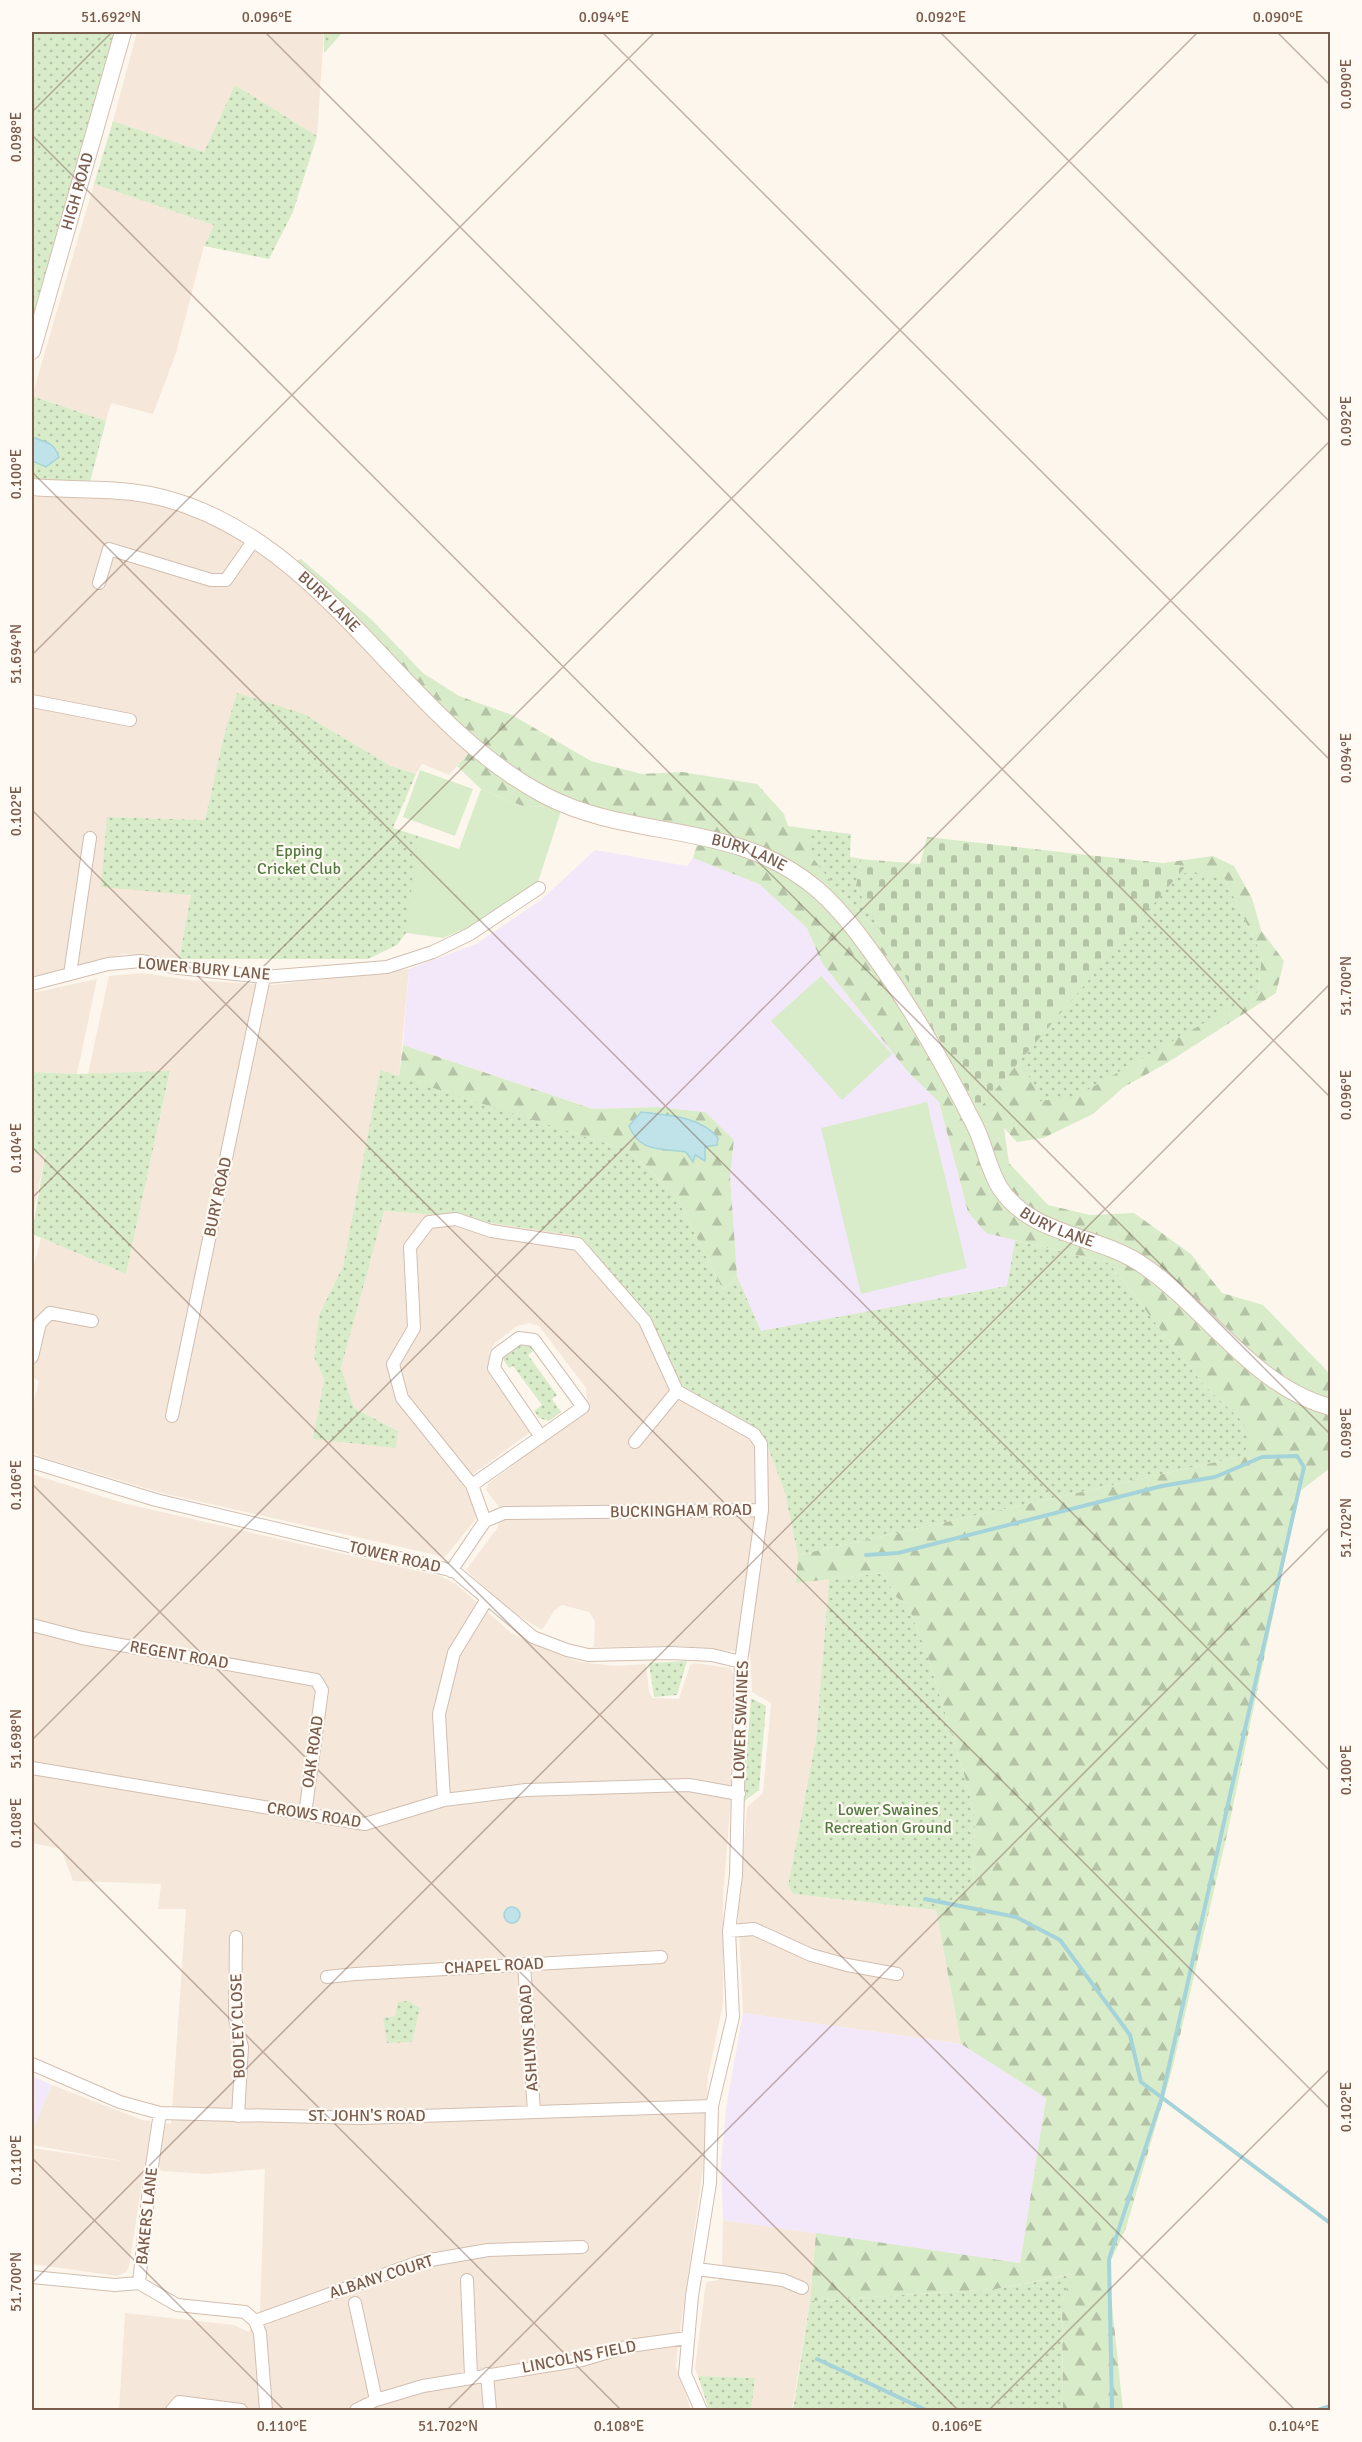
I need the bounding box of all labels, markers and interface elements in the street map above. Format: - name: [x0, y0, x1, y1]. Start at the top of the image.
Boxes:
- text: 51.692°N: [81, 8, 141, 26]
- text: 0.096°E: [242, 8, 292, 26]
- text: 0.094°E: [579, 8, 629, 26]
- text: 0.092°E: [916, 8, 966, 26]
- text: 0.090°E: [1253, 8, 1303, 26]
- text: 0.090°E: [1337, 59, 1355, 109]
- text: 0.098°E: [7, 112, 25, 162]
- street label: HIGH ROAD: [57, 150, 98, 233]
- text: 0.092°E: [1337, 396, 1355, 446]
- text: 0.100°E: [7, 449, 25, 499]
- street label: BURY LANE: [294, 567, 364, 637]
- text: 51.694°N: [7, 624, 25, 684]
- text: 0.094°E: [1337, 733, 1355, 783]
- text: 0.102°E: [7, 786, 25, 836]
- street label: BURY LANE: [709, 829, 790, 876]
- park label: Epping Cricket Club: [257, 841, 341, 879]
- street label: LOWER BURY LANE: [137, 953, 271, 985]
- text: 51.700°N: [1337, 956, 1355, 1016]
- text: 0.096°E: [1337, 1070, 1355, 1120]
- text: 0.104°E: [7, 1123, 25, 1173]
- street label: BURY ROAD: [200, 1155, 236, 1239]
- street label: BURY LANE: [1016, 1203, 1097, 1252]
- text: 0.098°E: [1337, 1408, 1355, 1458]
- text: 0.106°E: [7, 1460, 25, 1510]
- text: 51.702°N: [1337, 1498, 1355, 1558]
- street label: BUCKINGHAM ROAD: [610, 1500, 752, 1522]
- street label: TOWER ROAD: [347, 1537, 443, 1577]
- street label: REGENT ROAD: [128, 1636, 230, 1674]
- street label: LOWER SWAINES: [729, 1660, 753, 1780]
- text: 51.698°N: [7, 1709, 25, 1769]
- street label: OAK ROAD: [298, 1714, 328, 1790]
- text: 0.100°E: [1337, 1745, 1355, 1795]
- text: 0.108°E: [7, 1798, 25, 1848]
- street label: CROWS ROAD: [265, 1798, 363, 1832]
- park label: Lower Swaines Recreation Ground: [824, 1800, 952, 1838]
- street label: CHAPEL ROAD: [444, 1953, 544, 1979]
- street label: BODLEY CLOSE: [226, 1973, 250, 2079]
- street label: ASHLYNS ROAD: [515, 1984, 543, 2092]
- text: 0.102°E: [1337, 2082, 1355, 2132]
- street label: ST. JOHN'S ROAD: [308, 2106, 426, 2126]
- text: 0.110°E: [7, 2135, 25, 2185]
- street label: BAKERS LANE: [132, 2166, 162, 2266]
- street label: ALBANY COURT: [327, 2251, 436, 2303]
- text: 51.700°N: [7, 2252, 25, 2312]
- street label: LINCOLNS FIELD: [520, 2336, 638, 2378]
- text: 0.110°E: [257, 2417, 307, 2435]
- text: 51.702°N: [418, 2417, 478, 2435]
- text: 0.108°E: [594, 2417, 644, 2435]
- text: 0.106°E: [932, 2417, 982, 2435]
- text: 0.104°E: [1269, 2417, 1319, 2435]

